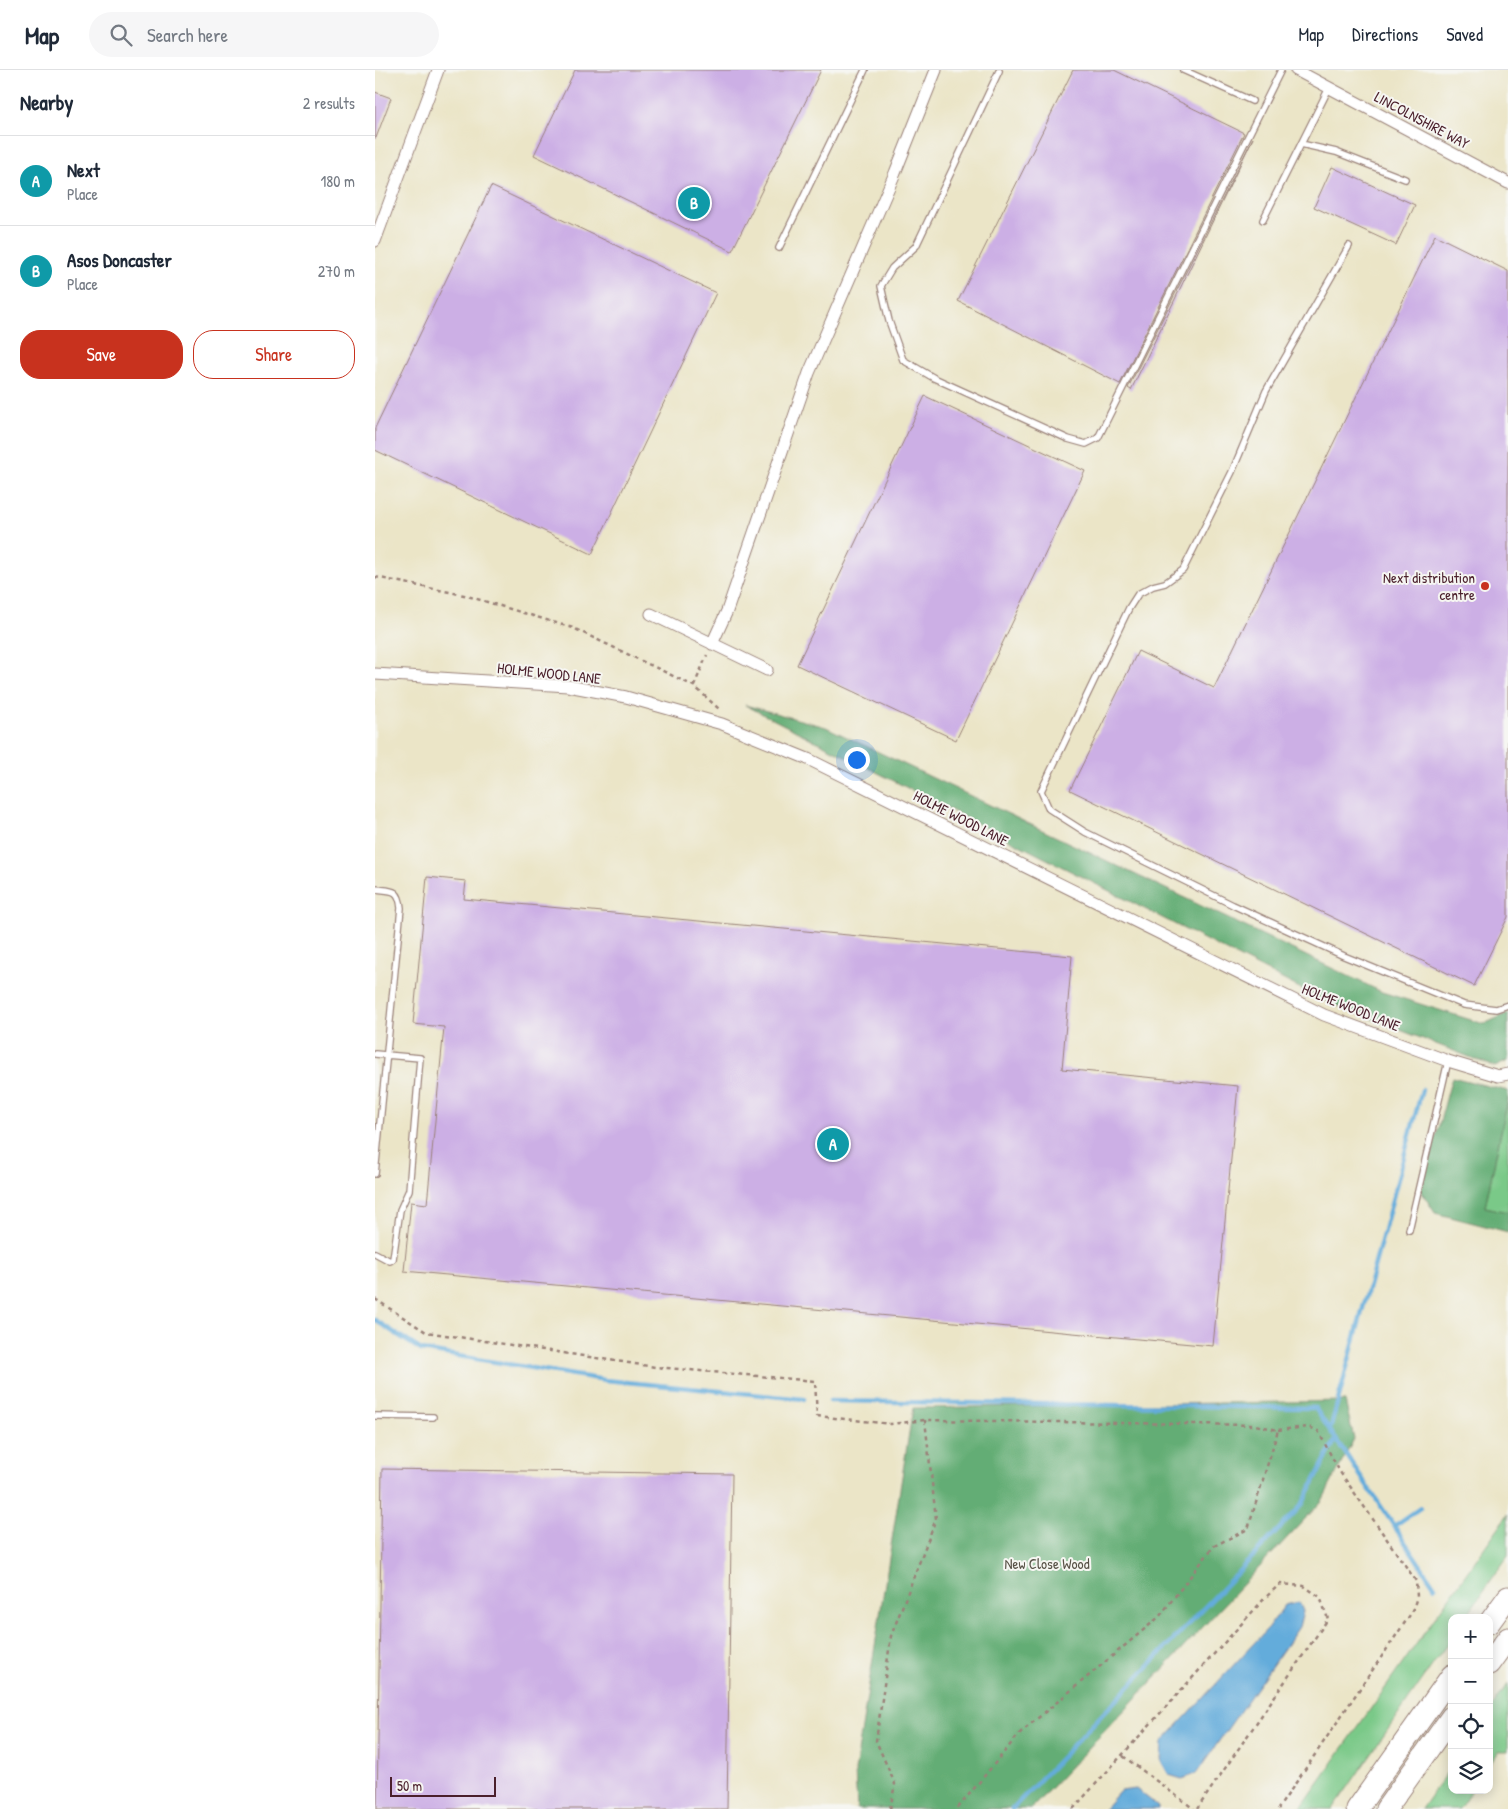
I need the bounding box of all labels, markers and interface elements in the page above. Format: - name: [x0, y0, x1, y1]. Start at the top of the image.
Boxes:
- search box: [89, 12, 439, 57]
- text: Map: [25, 19, 59, 51]
- icon: search: [107, 21, 135, 49]
- text: Search here: [147, 22, 228, 48]
- text: Map: [1299, 22, 1324, 47]
- text: Directions: [1352, 22, 1418, 47]
- text: Saved: [1446, 22, 1483, 47]
- street label: LINCOLNSHIRE WAY: [1371, 86, 1473, 154]
- text: Nearby: [20, 88, 73, 117]
- text: 2 results: [303, 92, 355, 114]
- text: Next: [67, 157, 100, 183]
- text: A: [32, 170, 40, 192]
- text: 180 m: [321, 170, 355, 192]
- text: Place: [67, 183, 98, 205]
- pin: B: [678, 184, 710, 222]
- text: Asos Doncaster: [67, 247, 172, 273]
- text: B: [32, 260, 40, 282]
- text: 270 m: [318, 260, 355, 282]
- text: Place: [67, 273, 98, 295]
- button: Save: [20, 330, 183, 379]
- button: Share: [193, 330, 355, 379]
- place label: Next distribution centre: [1383, 567, 1475, 605]
- marker: Next distribution centre: [1479, 580, 1491, 592]
- street label: HOLME WOOD LANE: [496, 657, 602, 689]
- your location: [844, 747, 870, 773]
- street label: HOLME WOOD LANE: [910, 785, 1012, 851]
- street label: HOLME WOOD LANE: [1299, 978, 1403, 1036]
- pin: A: [817, 1125, 849, 1163]
- park label: New Close Wood: [1005, 1553, 1090, 1574]
- map controls: [1448, 1614, 1493, 1794]
- button: +: [1448, 1614, 1493, 1659]
- button: −: [1448, 1659, 1493, 1704]
- button: locate: [1448, 1704, 1493, 1749]
- button: layers: [1448, 1749, 1493, 1794]
- scale bar: [390, 1774, 496, 1797]
- text: 50 m: [397, 1776, 422, 1795]

